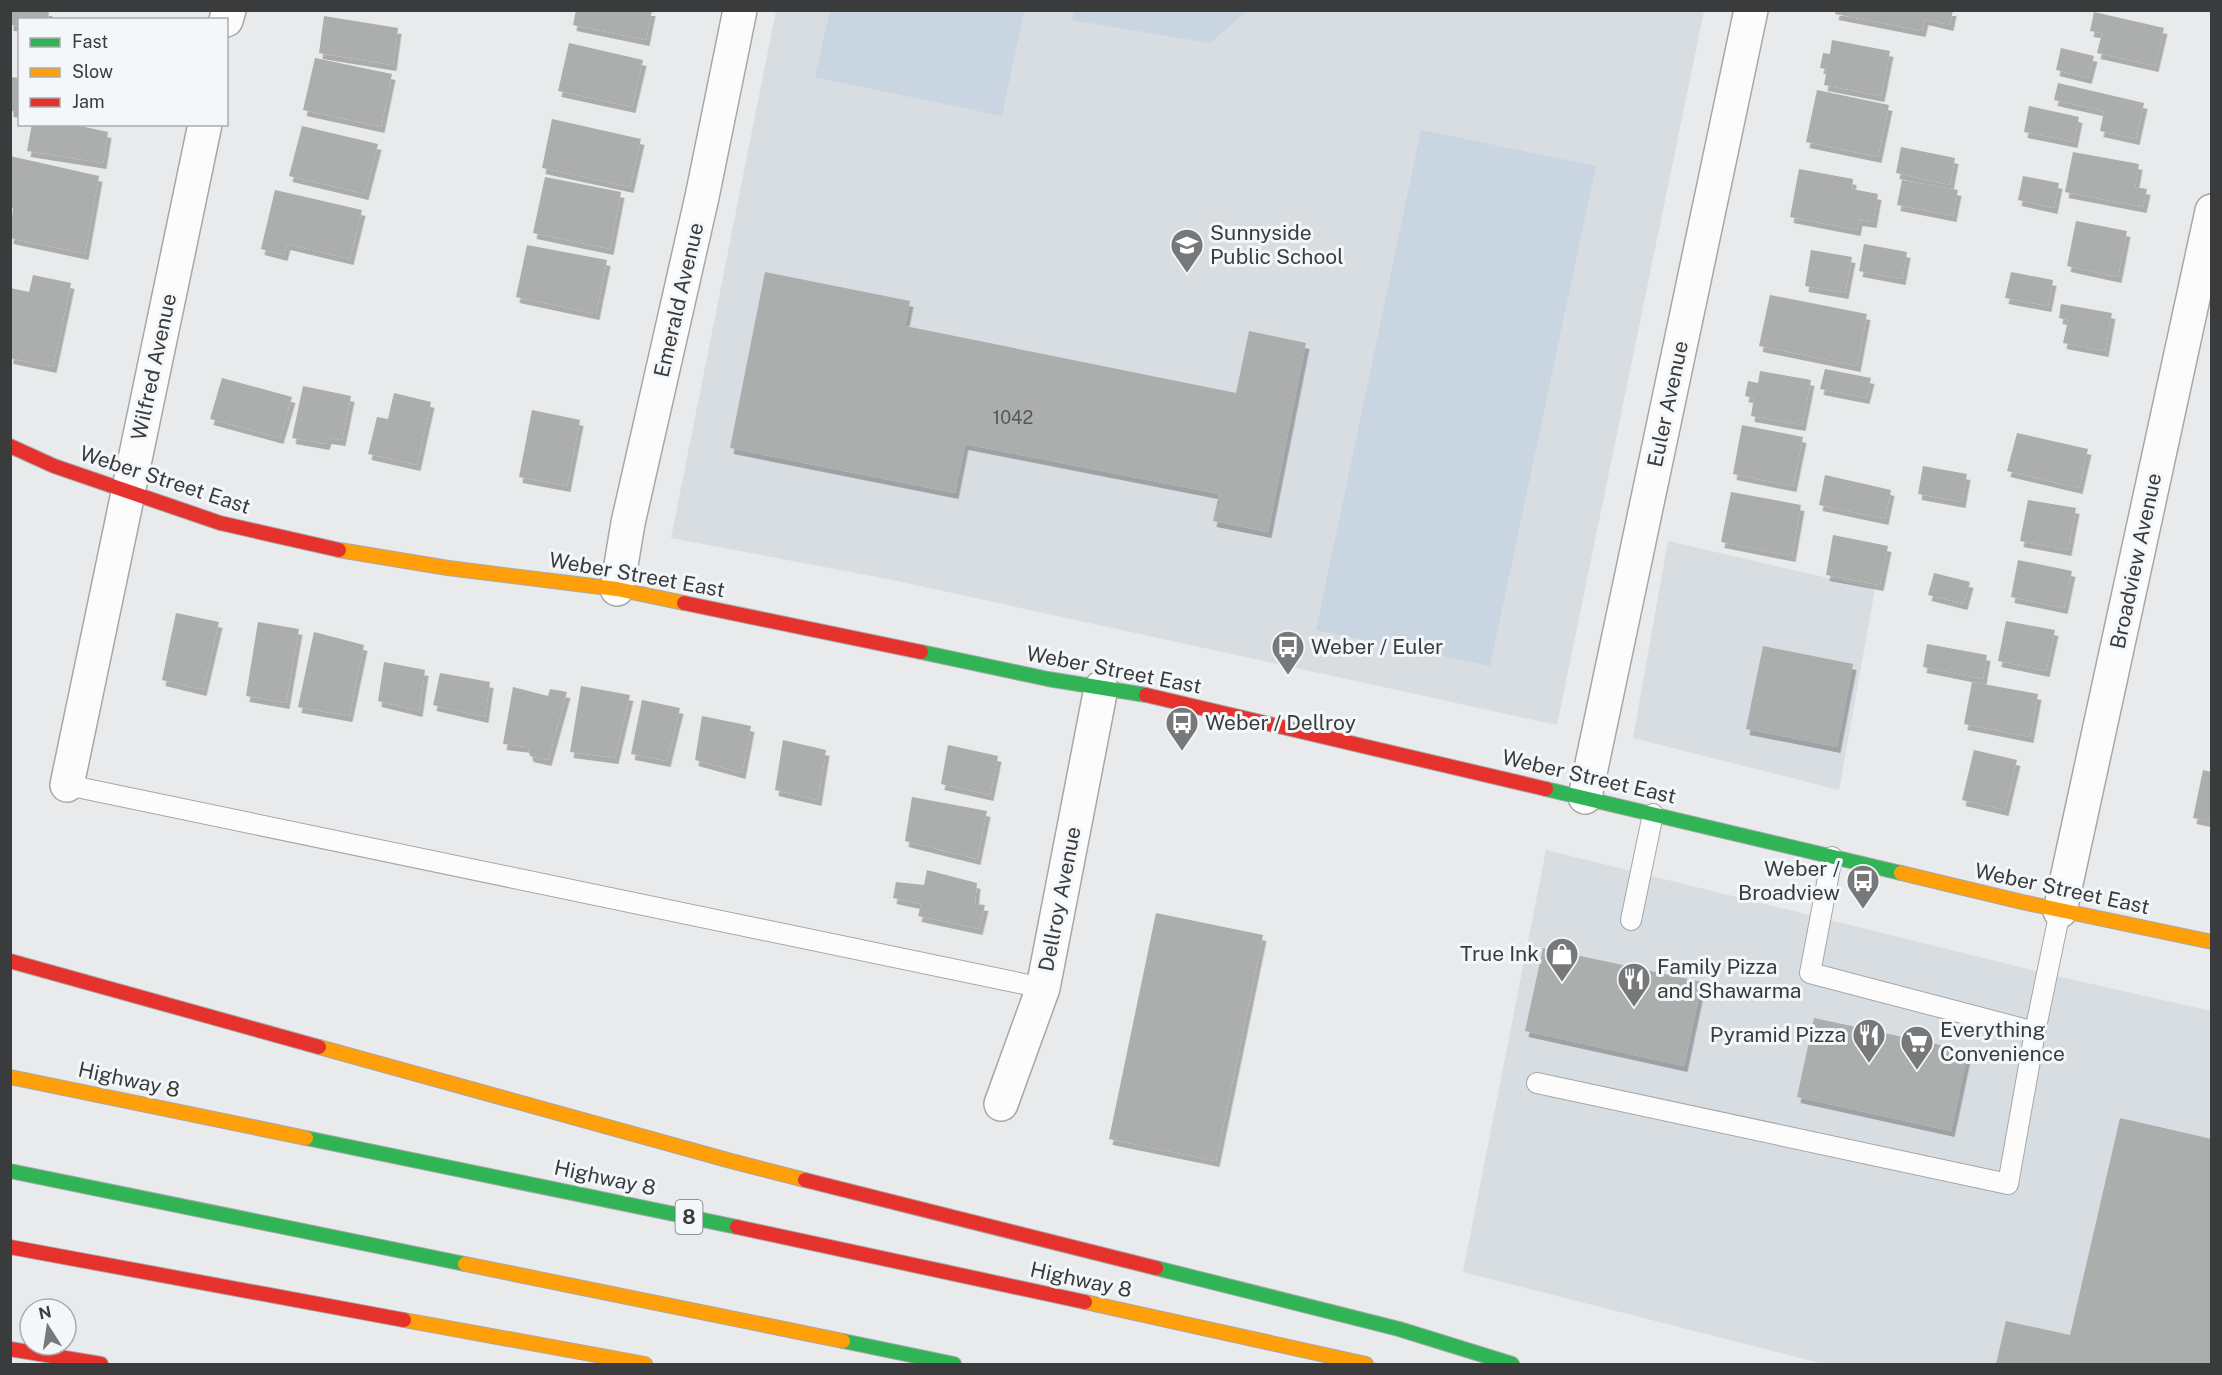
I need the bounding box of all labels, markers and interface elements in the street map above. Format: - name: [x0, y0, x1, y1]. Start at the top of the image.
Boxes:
- legend: [18, 18, 228, 126]
- text: Fast: [72, 31, 108, 52]
- text: Slow: [72, 61, 113, 82]
- text: Jam: [72, 91, 105, 112]
- street label: Emerald Avenue: [649, 220, 708, 380]
- place label: Sunnyside Public School: [1210, 220, 1344, 269]
- school or university icon: Sunnyside Public School: [1169, 227, 1205, 274]
- street label: Wilfred Avenue: [126, 291, 181, 442]
- street label: Euler Avenue: [1642, 339, 1693, 469]
- house number: 1042: [993, 407, 1033, 428]
- street label: Weber Street East: [77, 440, 254, 519]
- street label: Broadview Avenue: [2105, 471, 2166, 651]
- street label: Weber Street East: [547, 547, 727, 602]
- bus stop icon: Weber / Euler: [1270, 629, 1306, 676]
- place label: Weber / Euler: [1311, 634, 1443, 659]
- street label: Weber Street East: [1024, 640, 1204, 699]
- bus stop icon: Weber / Dellroy: [1164, 705, 1200, 752]
- place label: Weber / Dellroy: [1205, 710, 1356, 735]
- street label: Weber Street East: [1500, 744, 1679, 809]
- street label: Dellroy Avenue: [1033, 824, 1086, 973]
- place label: Weber / Broadview: [1738, 856, 1841, 905]
- street label: Weber Street East: [1972, 858, 2152, 919]
- bus stop icon: Weber / Broadview: [1845, 863, 1881, 910]
- shop icon: True Ink: [1544, 936, 1580, 983]
- place label: True Ink: [1460, 941, 1539, 966]
- place label: Family Pizza and Shawarma: [1657, 954, 1801, 1003]
- restaurant icon: Family Pizza and Shawarma: [1616, 961, 1652, 1008]
- restaurant icon: Pyramid Pizza: [1851, 1017, 1887, 1064]
- place label: Everything Convenience: [1940, 1017, 2065, 1066]
- place label: Pyramid Pizza: [1710, 1022, 1846, 1047]
- supermarket icon: Everything Convenience: [1899, 1024, 1935, 1071]
- street label: Highway 8: [76, 1057, 182, 1102]
- street label: Highway 8: [552, 1155, 658, 1200]
- road number: 8: [676, 1200, 702, 1234]
- street label: Highway 8: [1028, 1257, 1134, 1302]
- north arrow: [18, 1297, 78, 1357]
- text: N: [37, 1302, 53, 1323]

